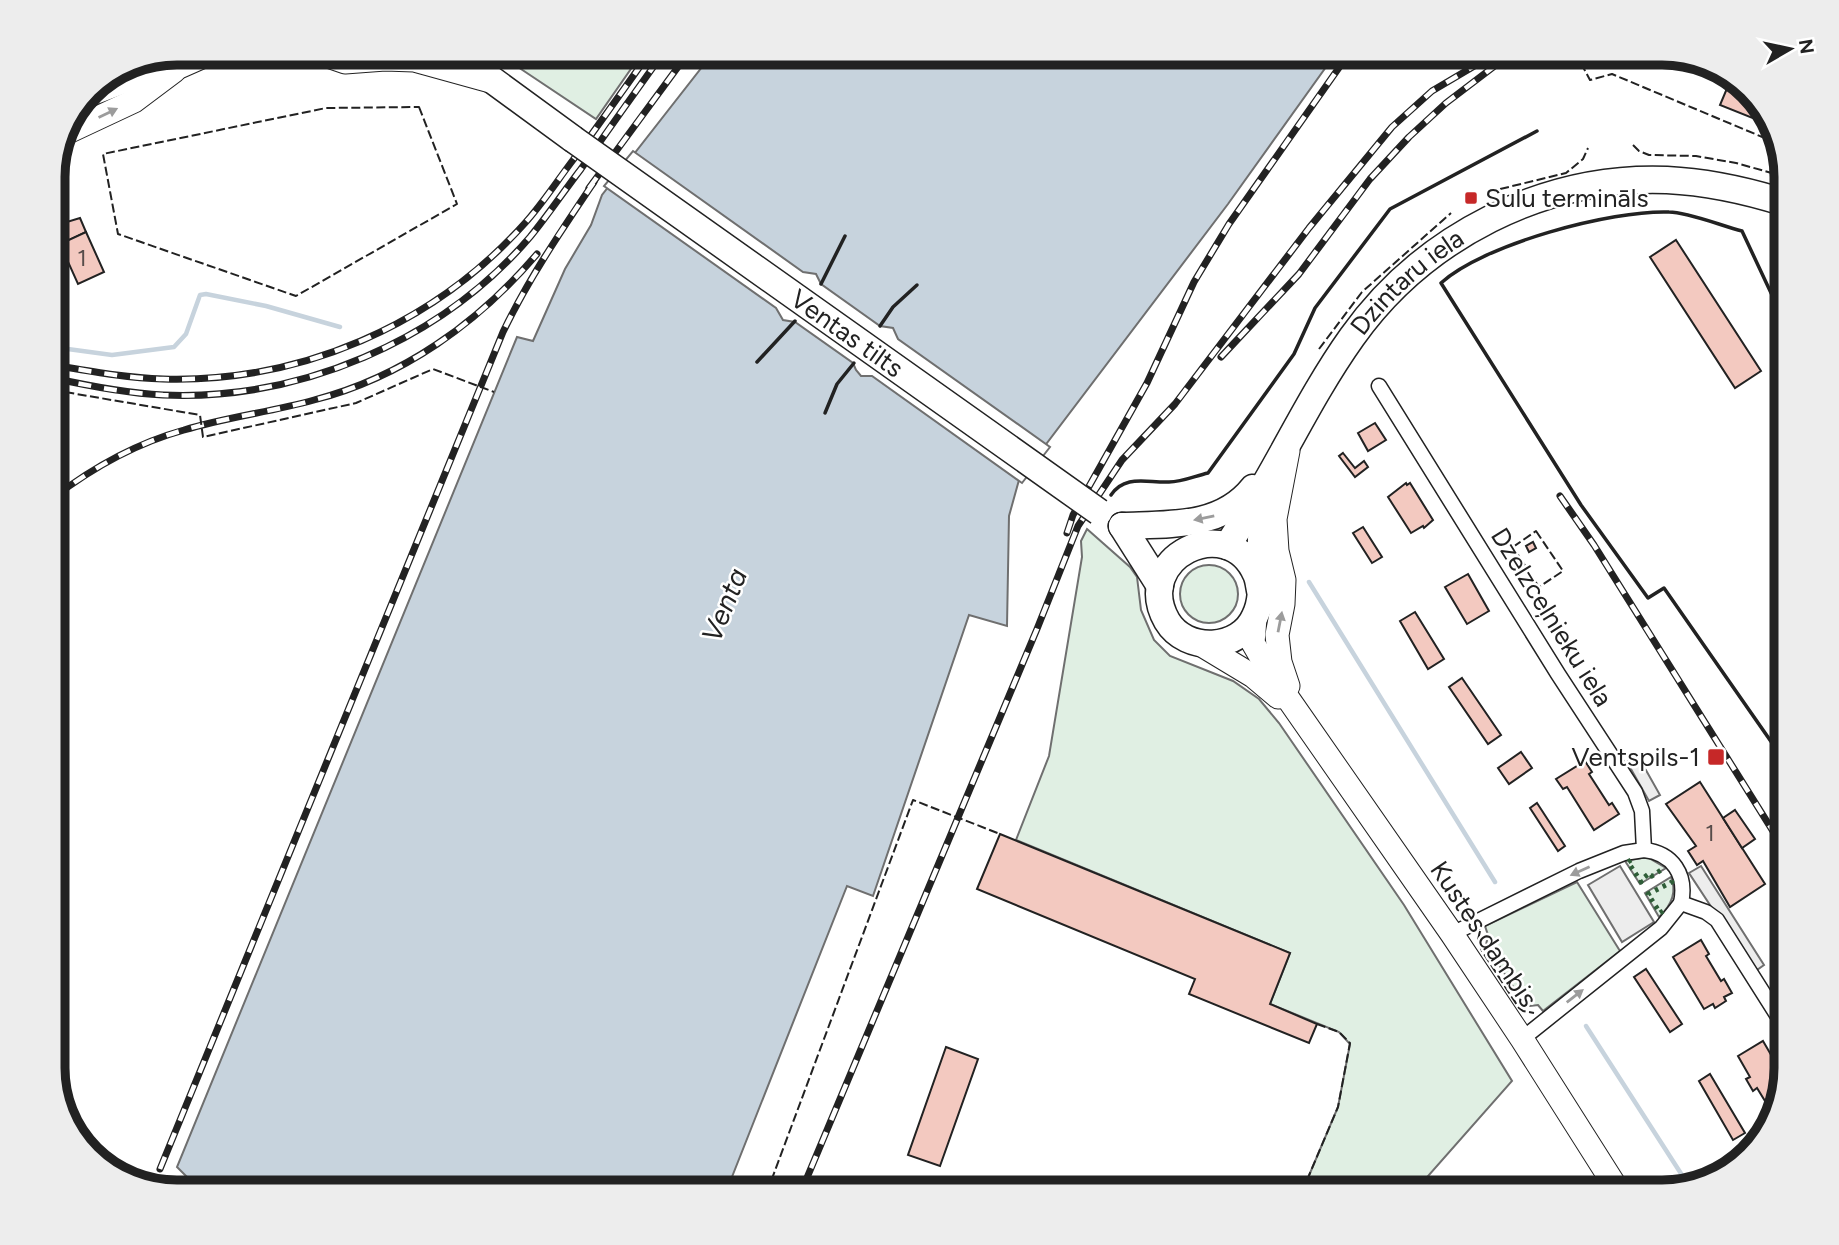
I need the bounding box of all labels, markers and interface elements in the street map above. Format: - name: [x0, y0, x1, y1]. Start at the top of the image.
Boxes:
- north arrow: [1755, 14, 1825, 84]
- text: N: [1794, 37, 1819, 55]
- one-way arrow: [98, 107, 118, 119]
- place label: Sulu termināls: [1485, 182, 1649, 214]
- marker: Sulu termināls: [1463, 190, 1479, 206]
- street label: Dzintaru iela: [1343, 222, 1470, 341]
- house number: 1: [77, 244, 87, 272]
- street label: Ventas tilts: [784, 282, 910, 384]
- one-way arrow: [1193, 513, 1215, 524]
- street label: Dzelzceļnieku iela: [1484, 522, 1620, 712]
- water label: Venta: [694, 563, 754, 647]
- one-way arrow: [1274, 611, 1285, 633]
- place label: Ventspils-1: [1572, 741, 1700, 773]
- marker: Ventspils-1: [1706, 747, 1726, 767]
- house number: 1: [1705, 819, 1715, 847]
- street label: Kustes dambis: [1424, 855, 1544, 1013]
- one-way arrow: [1570, 865, 1590, 877]
- one-way arrow: [1565, 988, 1583, 1003]

